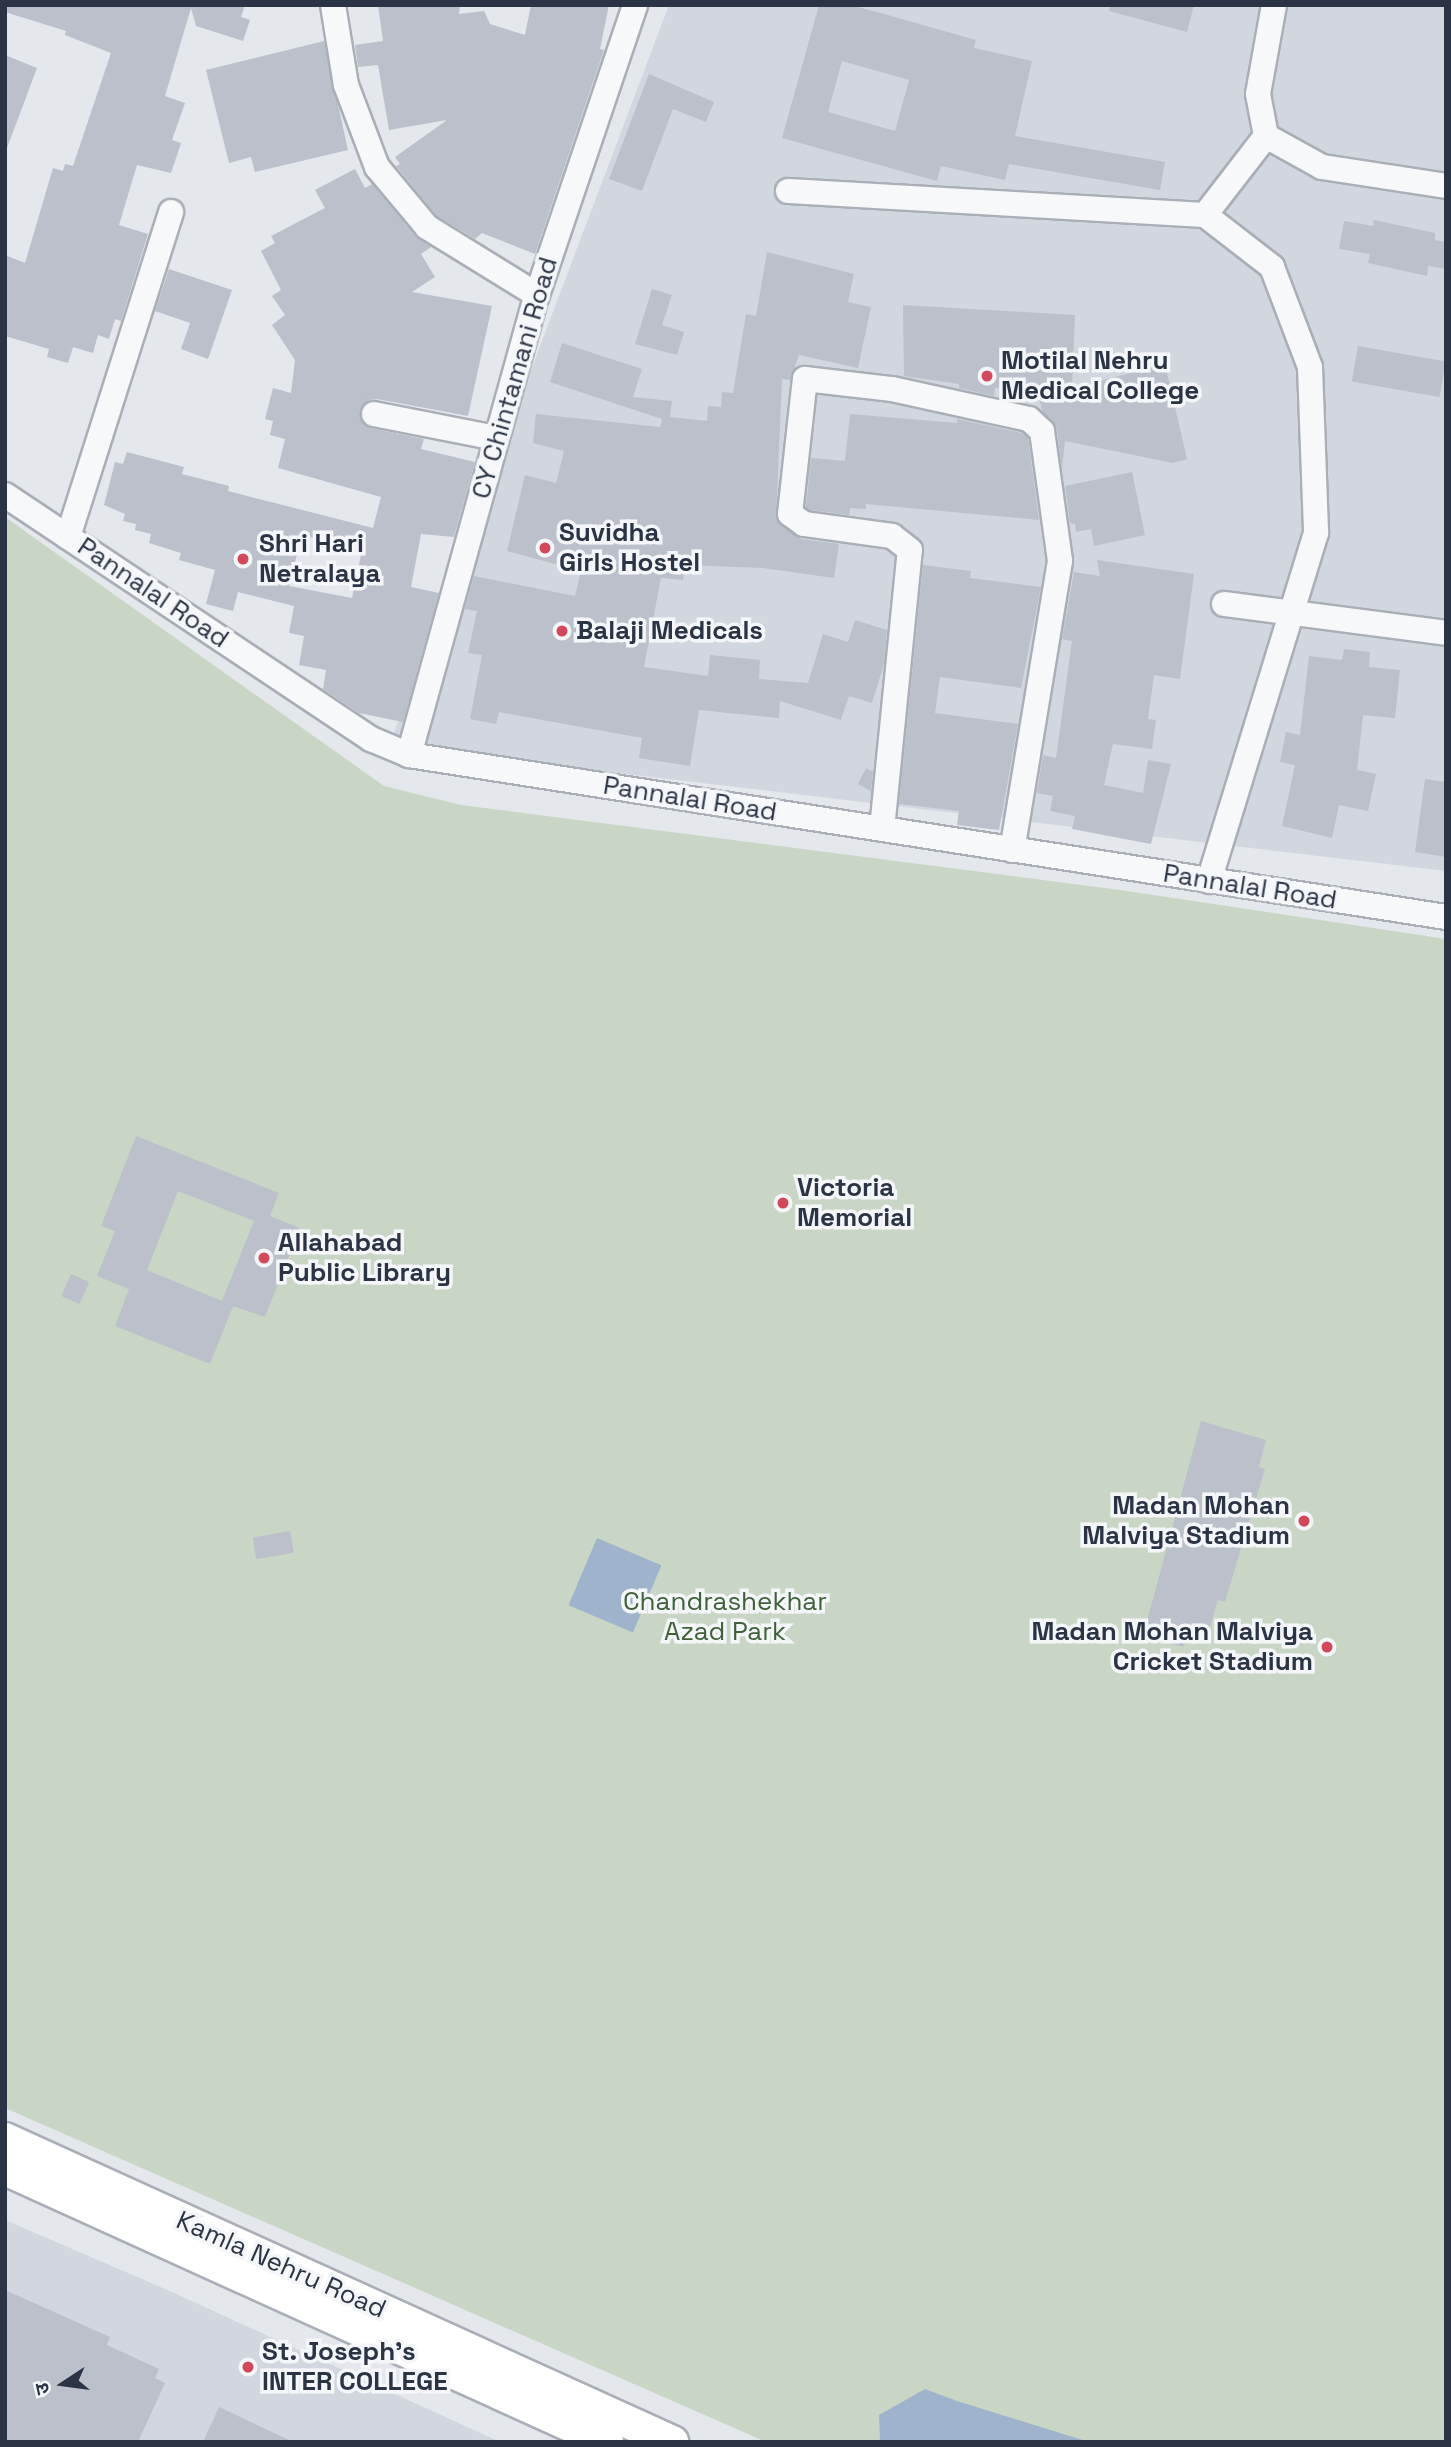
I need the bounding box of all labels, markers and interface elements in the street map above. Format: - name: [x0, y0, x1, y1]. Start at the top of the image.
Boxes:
- street label: CY Chintamani Road: [466, 253, 564, 503]
- place label: Motilal Nehru Medical College: [1001, 345, 1199, 406]
- marker: Motilal Nehru Medical College: [979, 368, 995, 384]
- place label: Suvidha Girls Hostel: [559, 517, 700, 578]
- place label: Shri Hari Netralaya: [259, 528, 380, 590]
- street label: Pannalal Road: [72, 531, 234, 655]
- marker: Suvidha Girls Hostel: [537, 540, 553, 556]
- marker: Shri Hari Netralaya: [233, 549, 253, 569]
- place label: Balaji Medicals: [576, 615, 763, 647]
- marker: Balaji Medicals: [554, 623, 570, 639]
- street label: Pannalal Road: [601, 770, 779, 828]
- street label: Pannalal Road: [1161, 858, 1339, 916]
- place label: Victoria Memorial: [797, 1172, 912, 1234]
- marker: Victoria Memorial: [775, 1195, 791, 1211]
- place label: Allahabad Public Library: [278, 1227, 451, 1288]
- marker: Allahabad Public Library: [256, 1250, 272, 1266]
- place label: Madan Mohan Malviya Stadium: [1082, 1490, 1290, 1552]
- marker: Madan Mohan Malviya Stadium: [1296, 1513, 1312, 1529]
- park label: Chandrashekhar Azad Park: [623, 1586, 827, 1648]
- place label: Madan Mohan Malviya Cricket Stadium: [1031, 1616, 1313, 1678]
- marker: Madan Mohan Malviya Cricket Stadium: [1319, 1639, 1335, 1655]
- street label: Kamla Nehru Road: [171, 2205, 391, 2325]
- place label: St. Joseph's INTER COLLEGE: [262, 2336, 448, 2398]
- north arrow: [28, 2349, 98, 2419]
- marker: St. Joseph's INTER COLLEGE: [240, 2359, 256, 2375]
- text: उ: [29, 2381, 55, 2397]

